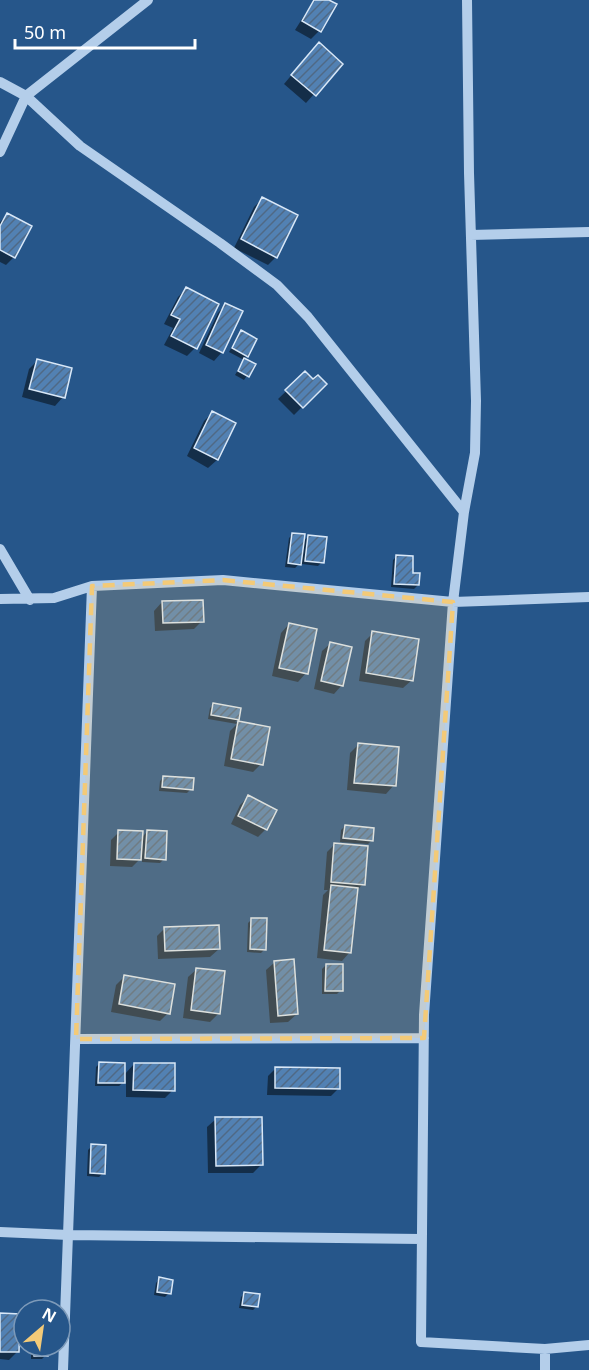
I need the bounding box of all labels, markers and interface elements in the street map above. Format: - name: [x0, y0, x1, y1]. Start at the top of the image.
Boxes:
- scale bar: [15, 12, 195, 50]
- text: 50 m: [24, 20, 66, 44]
- north arrow: [12, 1298, 72, 1358]
- text: N: [38, 1302, 60, 1328]

